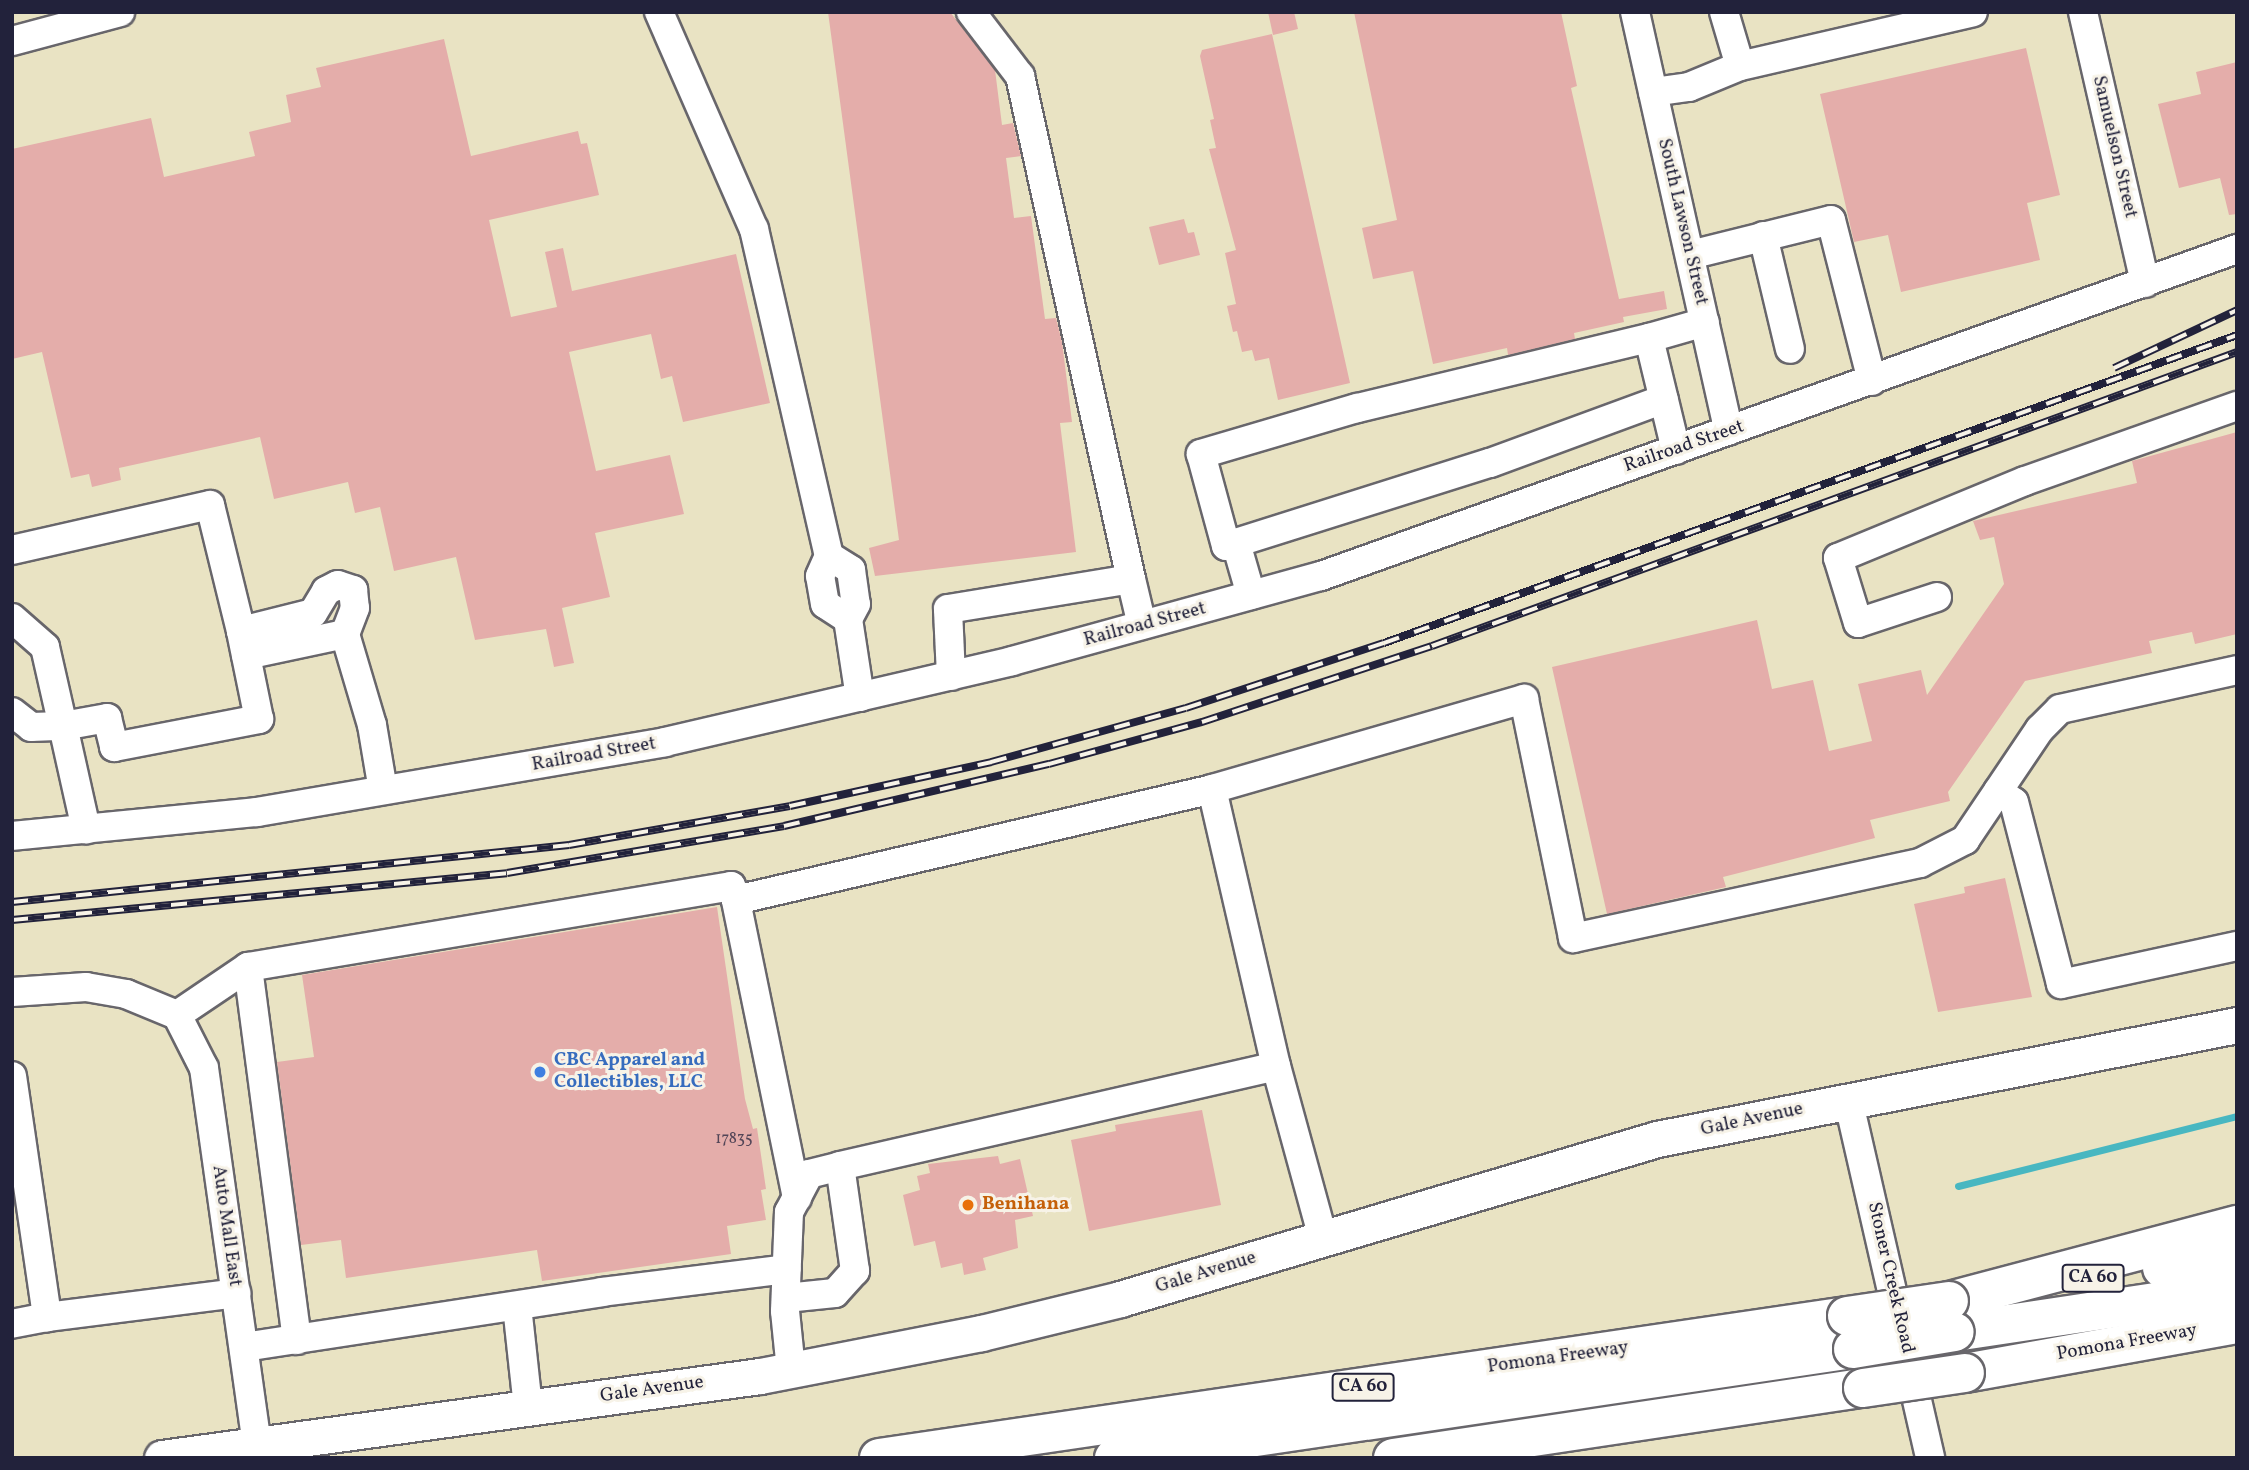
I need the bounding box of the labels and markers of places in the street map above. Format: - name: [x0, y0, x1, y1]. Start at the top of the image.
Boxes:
- place label: CBC Apparel and Collectibles, LLC: [554, 1050, 705, 1094]
- marker: CBC Apparel and Collectibles, LLC: [532, 1064, 548, 1080]
- place label: Benihana: [982, 1194, 1069, 1216]
- marker: Benihana: [960, 1197, 976, 1213]

